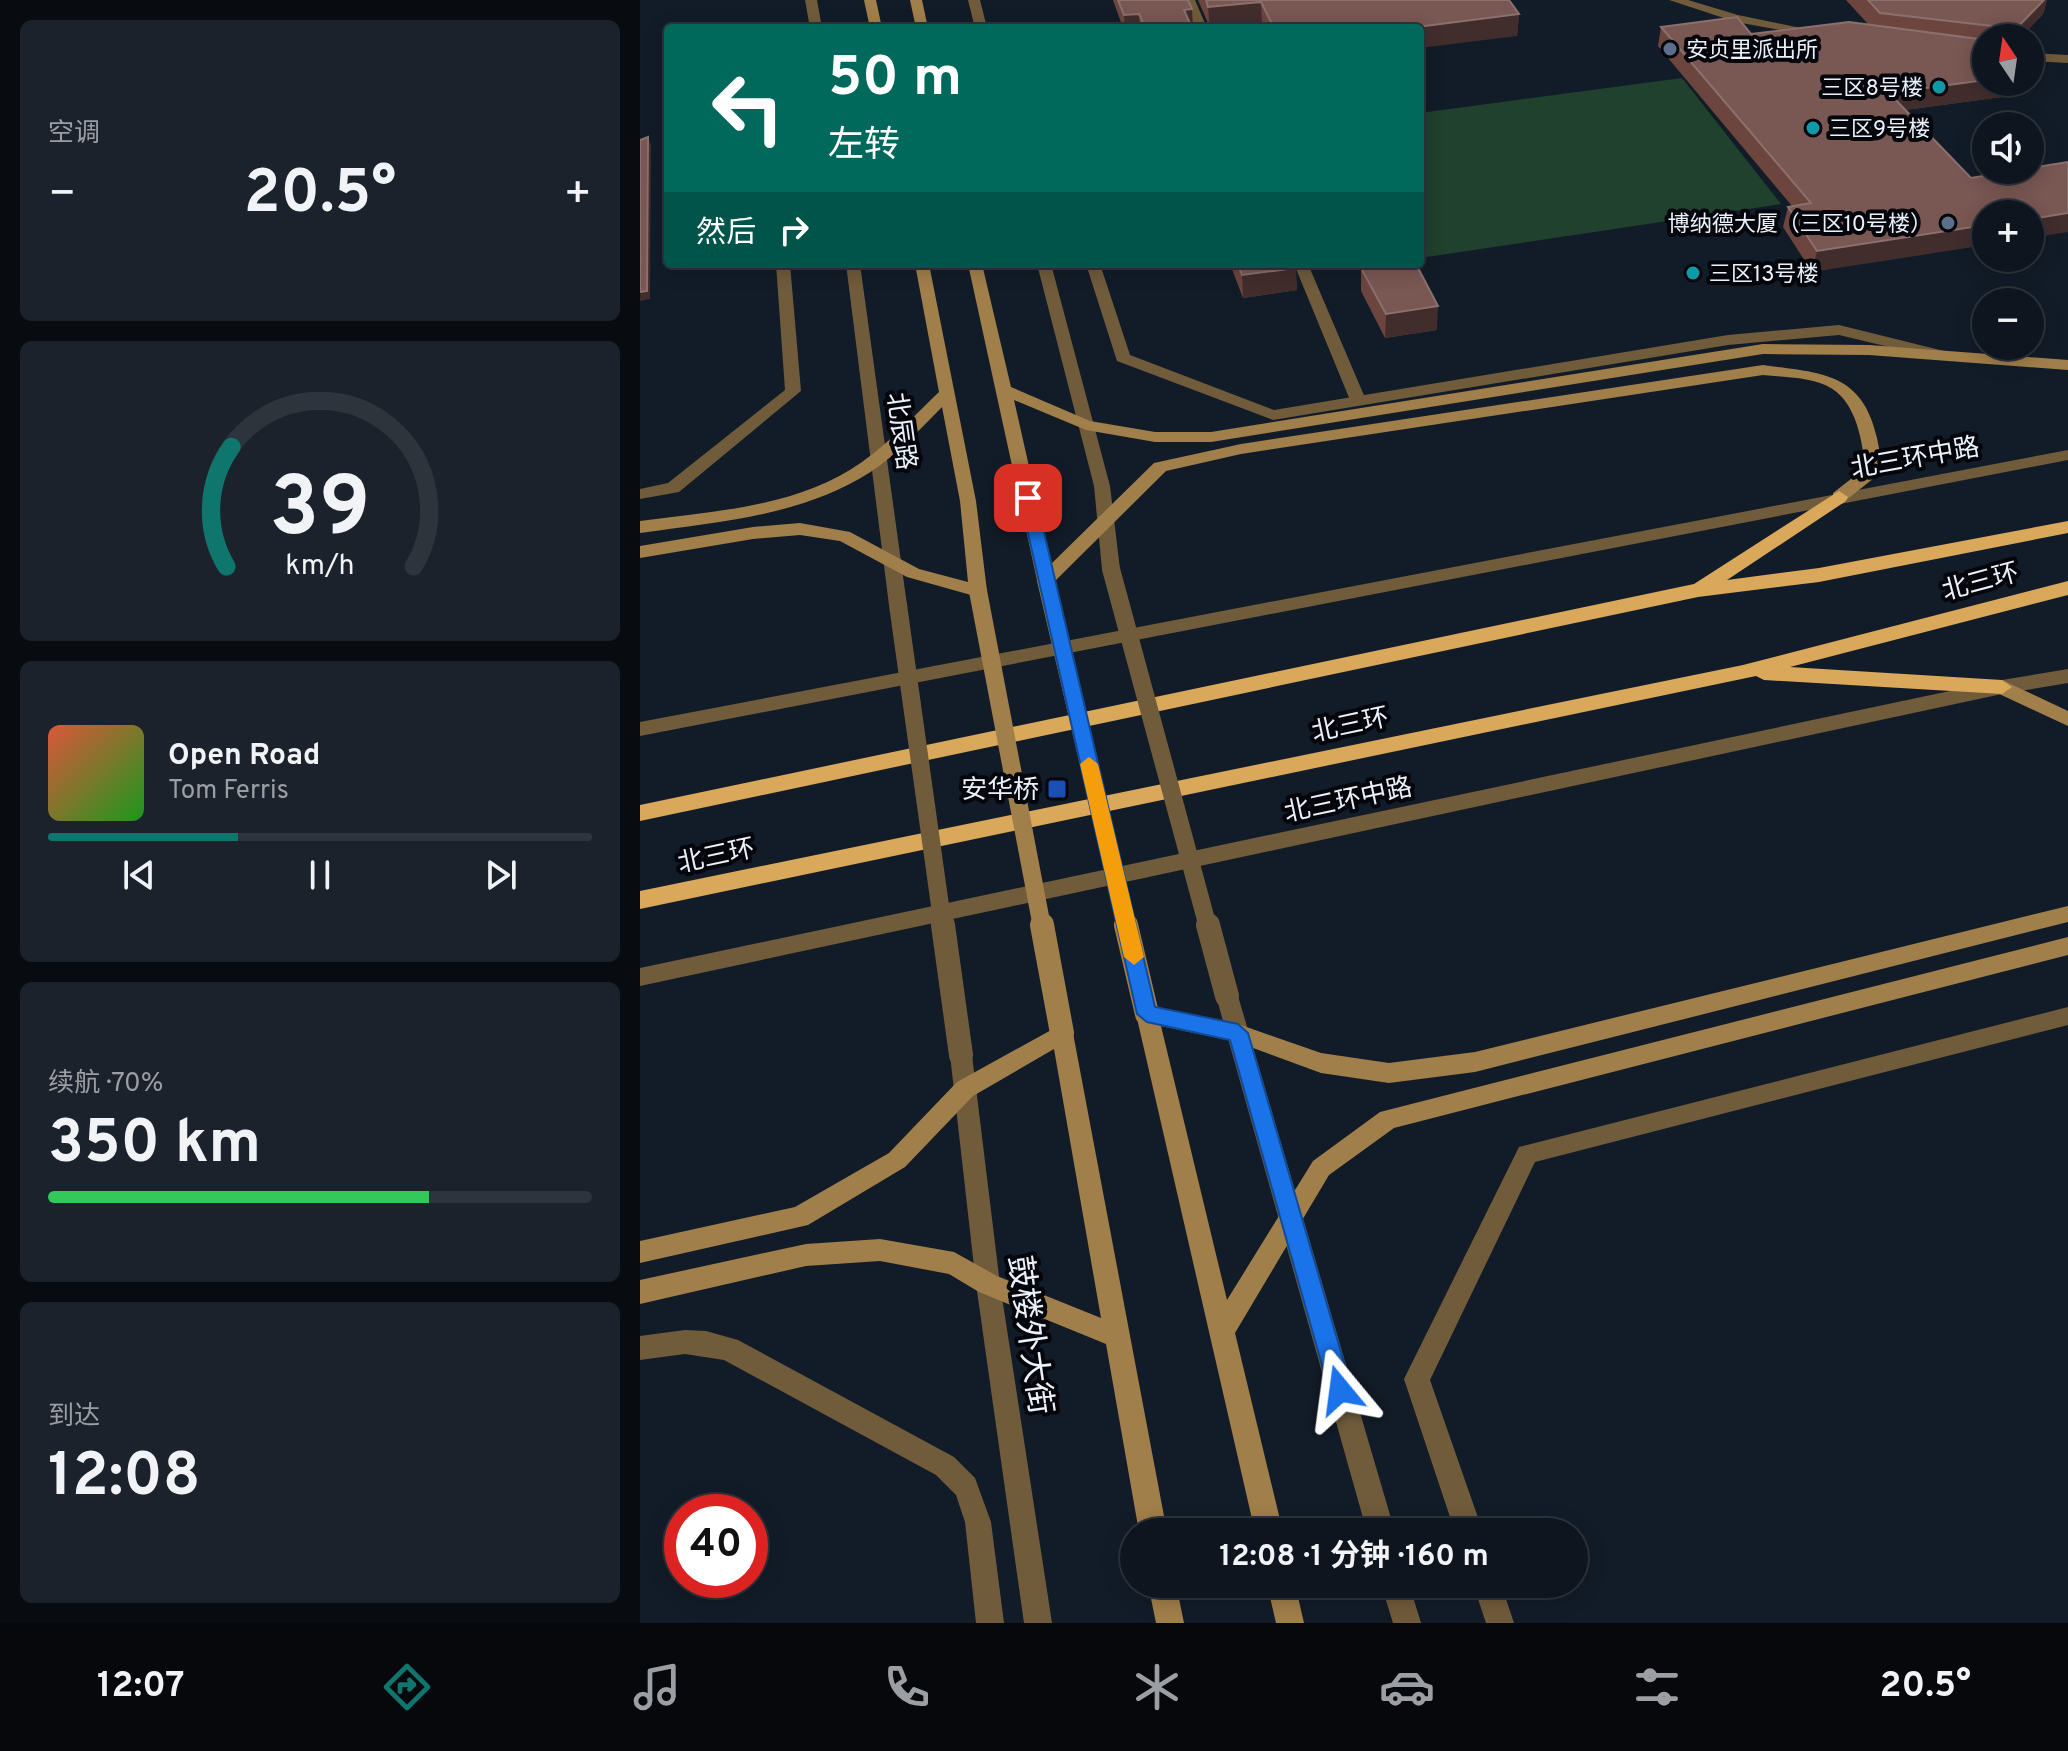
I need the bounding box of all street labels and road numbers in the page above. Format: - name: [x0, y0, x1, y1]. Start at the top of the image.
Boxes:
- street label: 北辰路: [878, 390, 921, 472]
- street label: 北三环中路: [1849, 432, 1982, 487]
- street label: 北三环: [1939, 557, 2023, 609]
- street label: 北三环: [1309, 702, 1392, 751]
- street label: 北三环中路: [1282, 772, 1416, 831]
- street label: 北三环: [675, 833, 758, 882]
- street label: 鼓楼外大街: [997, 1253, 1059, 1417]

